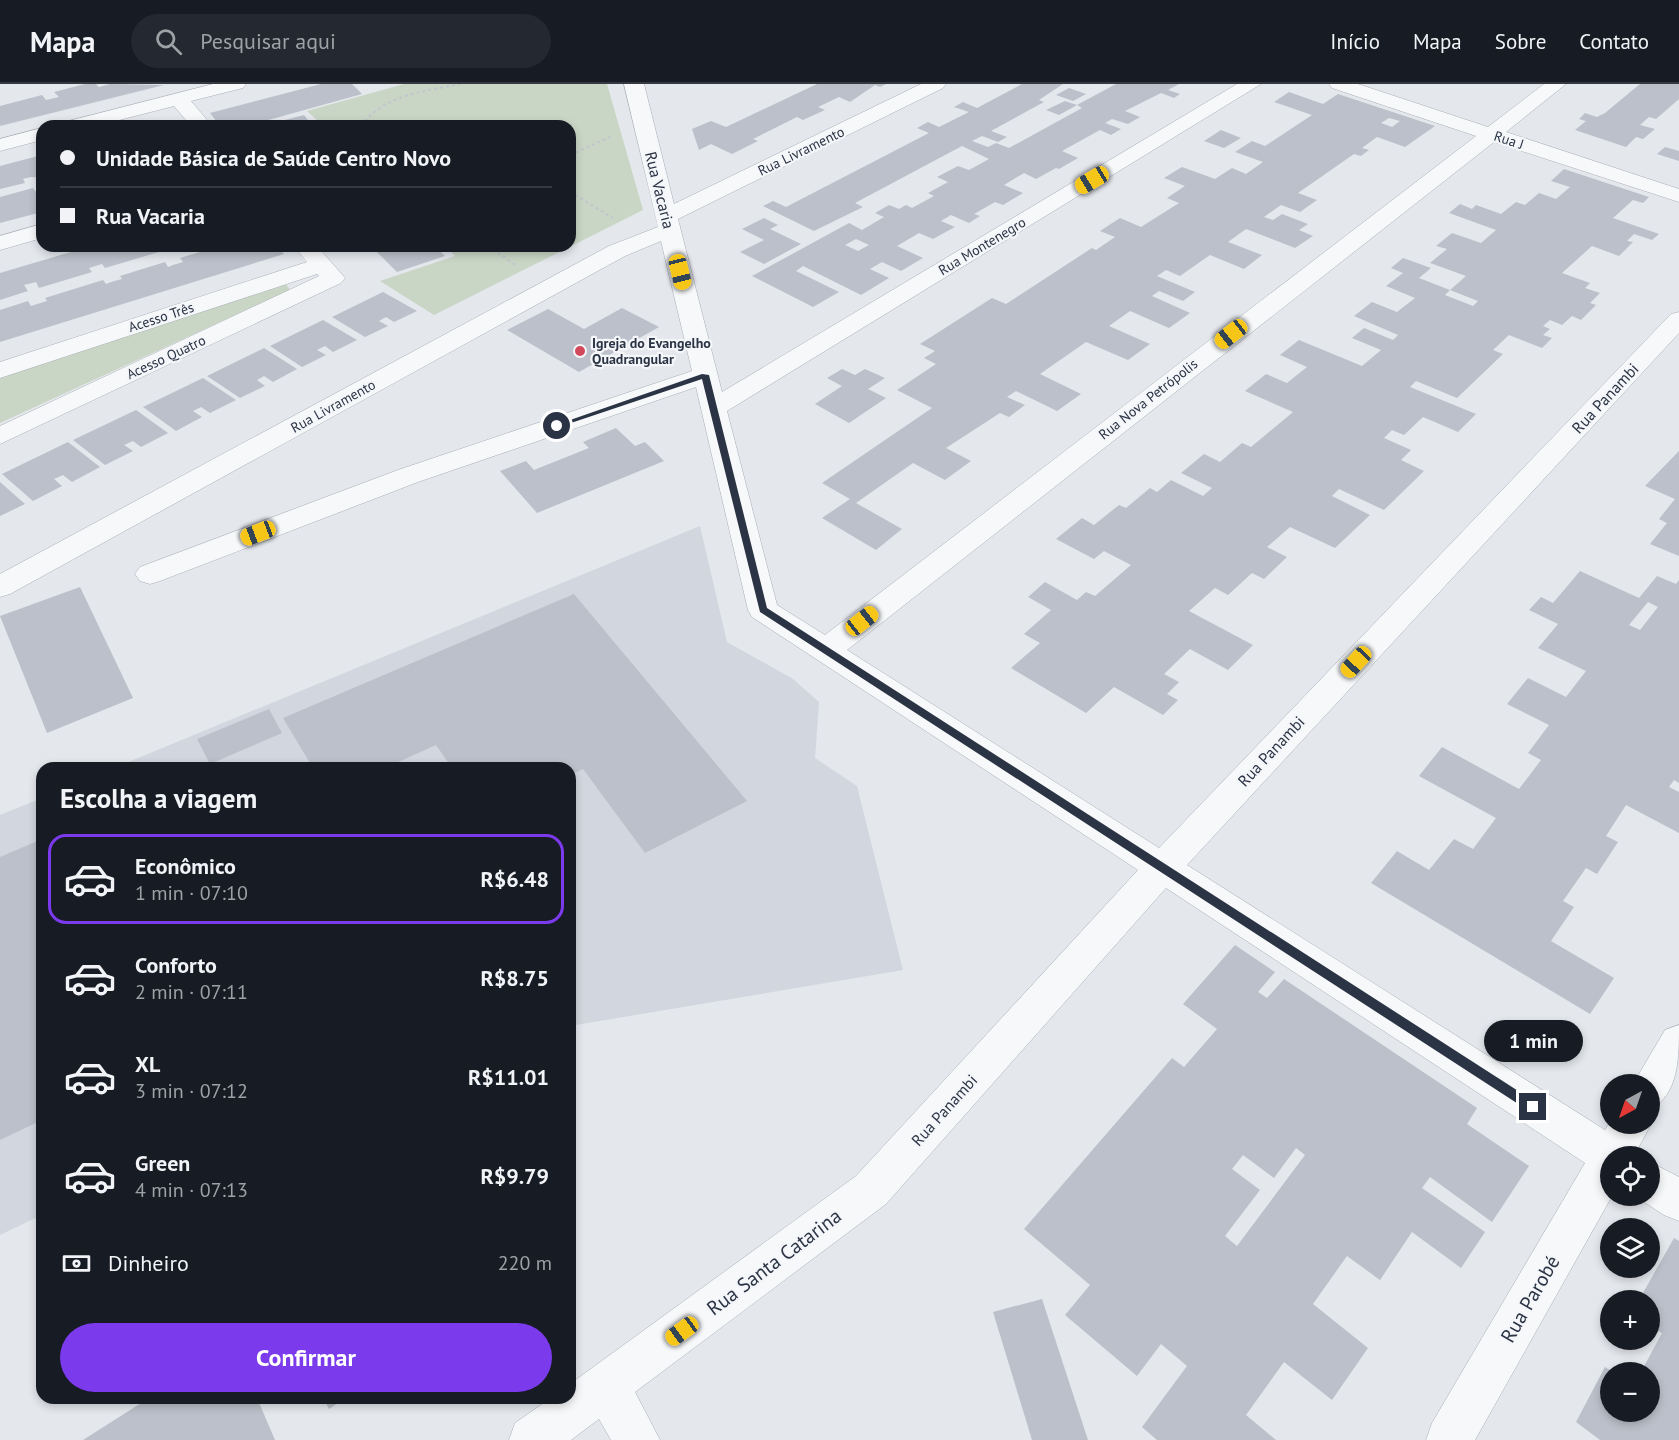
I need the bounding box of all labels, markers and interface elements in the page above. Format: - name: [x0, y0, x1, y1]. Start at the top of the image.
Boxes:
- search box: [131, 14, 551, 68]
- text: Mapa: [30, 23, 95, 60]
- icon: search: [152, 25, 185, 58]
- text: Pesquisar aqui: [200, 27, 336, 55]
- text: Início: [1330, 28, 1380, 55]
- text: Mapa: [1413, 28, 1462, 55]
- text: Sobre: [1495, 28, 1546, 55]
- text: Contato: [1579, 28, 1649, 55]
- street label: Rua Livramento: [755, 122, 847, 180]
- street label: Rua J: [1492, 127, 1526, 153]
- text: Unidade Básica de Saúde Centro Novo: [96, 144, 451, 172]
- street label: Rua Vacaria: [641, 149, 679, 231]
- car: [1072, 163, 1112, 197]
- text: Rua Vacaria: [96, 202, 205, 230]
- street label: Rua Montenegro: [935, 213, 1029, 279]
- car: [667, 252, 693, 292]
- street label: Acesso Três: [126, 298, 196, 336]
- car: [1211, 316, 1251, 352]
- street label: Acesso Quatro: [124, 331, 208, 383]
- place label: Igreja do Evangelho Quadrangular: [592, 334, 711, 368]
- marker: Igreja do Evangelho Quadrangular: [573, 344, 587, 358]
- street label: Rua Nova Petrópolis: [1095, 355, 1201, 443]
- street label: Rua Panambi: [1567, 359, 1643, 437]
- street label: Rua Livramento: [287, 375, 379, 437]
- route start: [543, 412, 570, 439]
- car: [238, 518, 278, 548]
- car: [842, 603, 882, 639]
- car: [1337, 643, 1375, 681]
- street label: Rua Panambi: [1233, 712, 1309, 790]
- text: Escolha a viagem: [60, 781, 257, 815]
- icon: car: [63, 852, 117, 906]
- text: Econômico: [135, 852, 236, 880]
- text: R$6.48: [480, 865, 549, 893]
- text: 1 min · 07:10: [135, 880, 248, 906]
- icon: car: [63, 951, 117, 1005]
- text: Conforto: [135, 951, 217, 979]
- text: R$8.75: [480, 964, 549, 992]
- text: 2 min · 07:11: [135, 979, 248, 1005]
- callout: 1 min: [1484, 1020, 1582, 1062]
- text: 1 min: [1509, 1028, 1558, 1054]
- icon: car: [63, 1050, 117, 1104]
- text: XL: [135, 1050, 160, 1078]
- text: R$11.01: [468, 1063, 549, 1091]
- street label: Rua Panambi: [907, 1070, 981, 1150]
- north arrow: [1600, 1074, 1660, 1134]
- map controls: [1600, 1074, 1660, 1422]
- text: 3 min · 07:12: [135, 1078, 248, 1104]
- route end: [1519, 1093, 1546, 1120]
- button: locate: [1600, 1146, 1660, 1206]
- icon: car: [63, 1149, 117, 1203]
- text: Green: [135, 1149, 190, 1177]
- text: R$9.79: [480, 1162, 549, 1190]
- text: 4 min · 07:13: [135, 1177, 248, 1203]
- street label: Rua Santa Catarina: [701, 1203, 847, 1321]
- button: layers: [1600, 1218, 1660, 1278]
- icon: cash: [60, 1247, 93, 1280]
- text: Dinheiro: [108, 1249, 189, 1277]
- text: 220 m: [498, 1250, 552, 1276]
- street label: Rua Parobé: [1495, 1251, 1565, 1347]
- button: +: [1600, 1290, 1660, 1350]
- car: [662, 1313, 702, 1349]
- button: Confirmar: [60, 1323, 552, 1392]
- button: −: [1600, 1362, 1660, 1422]

